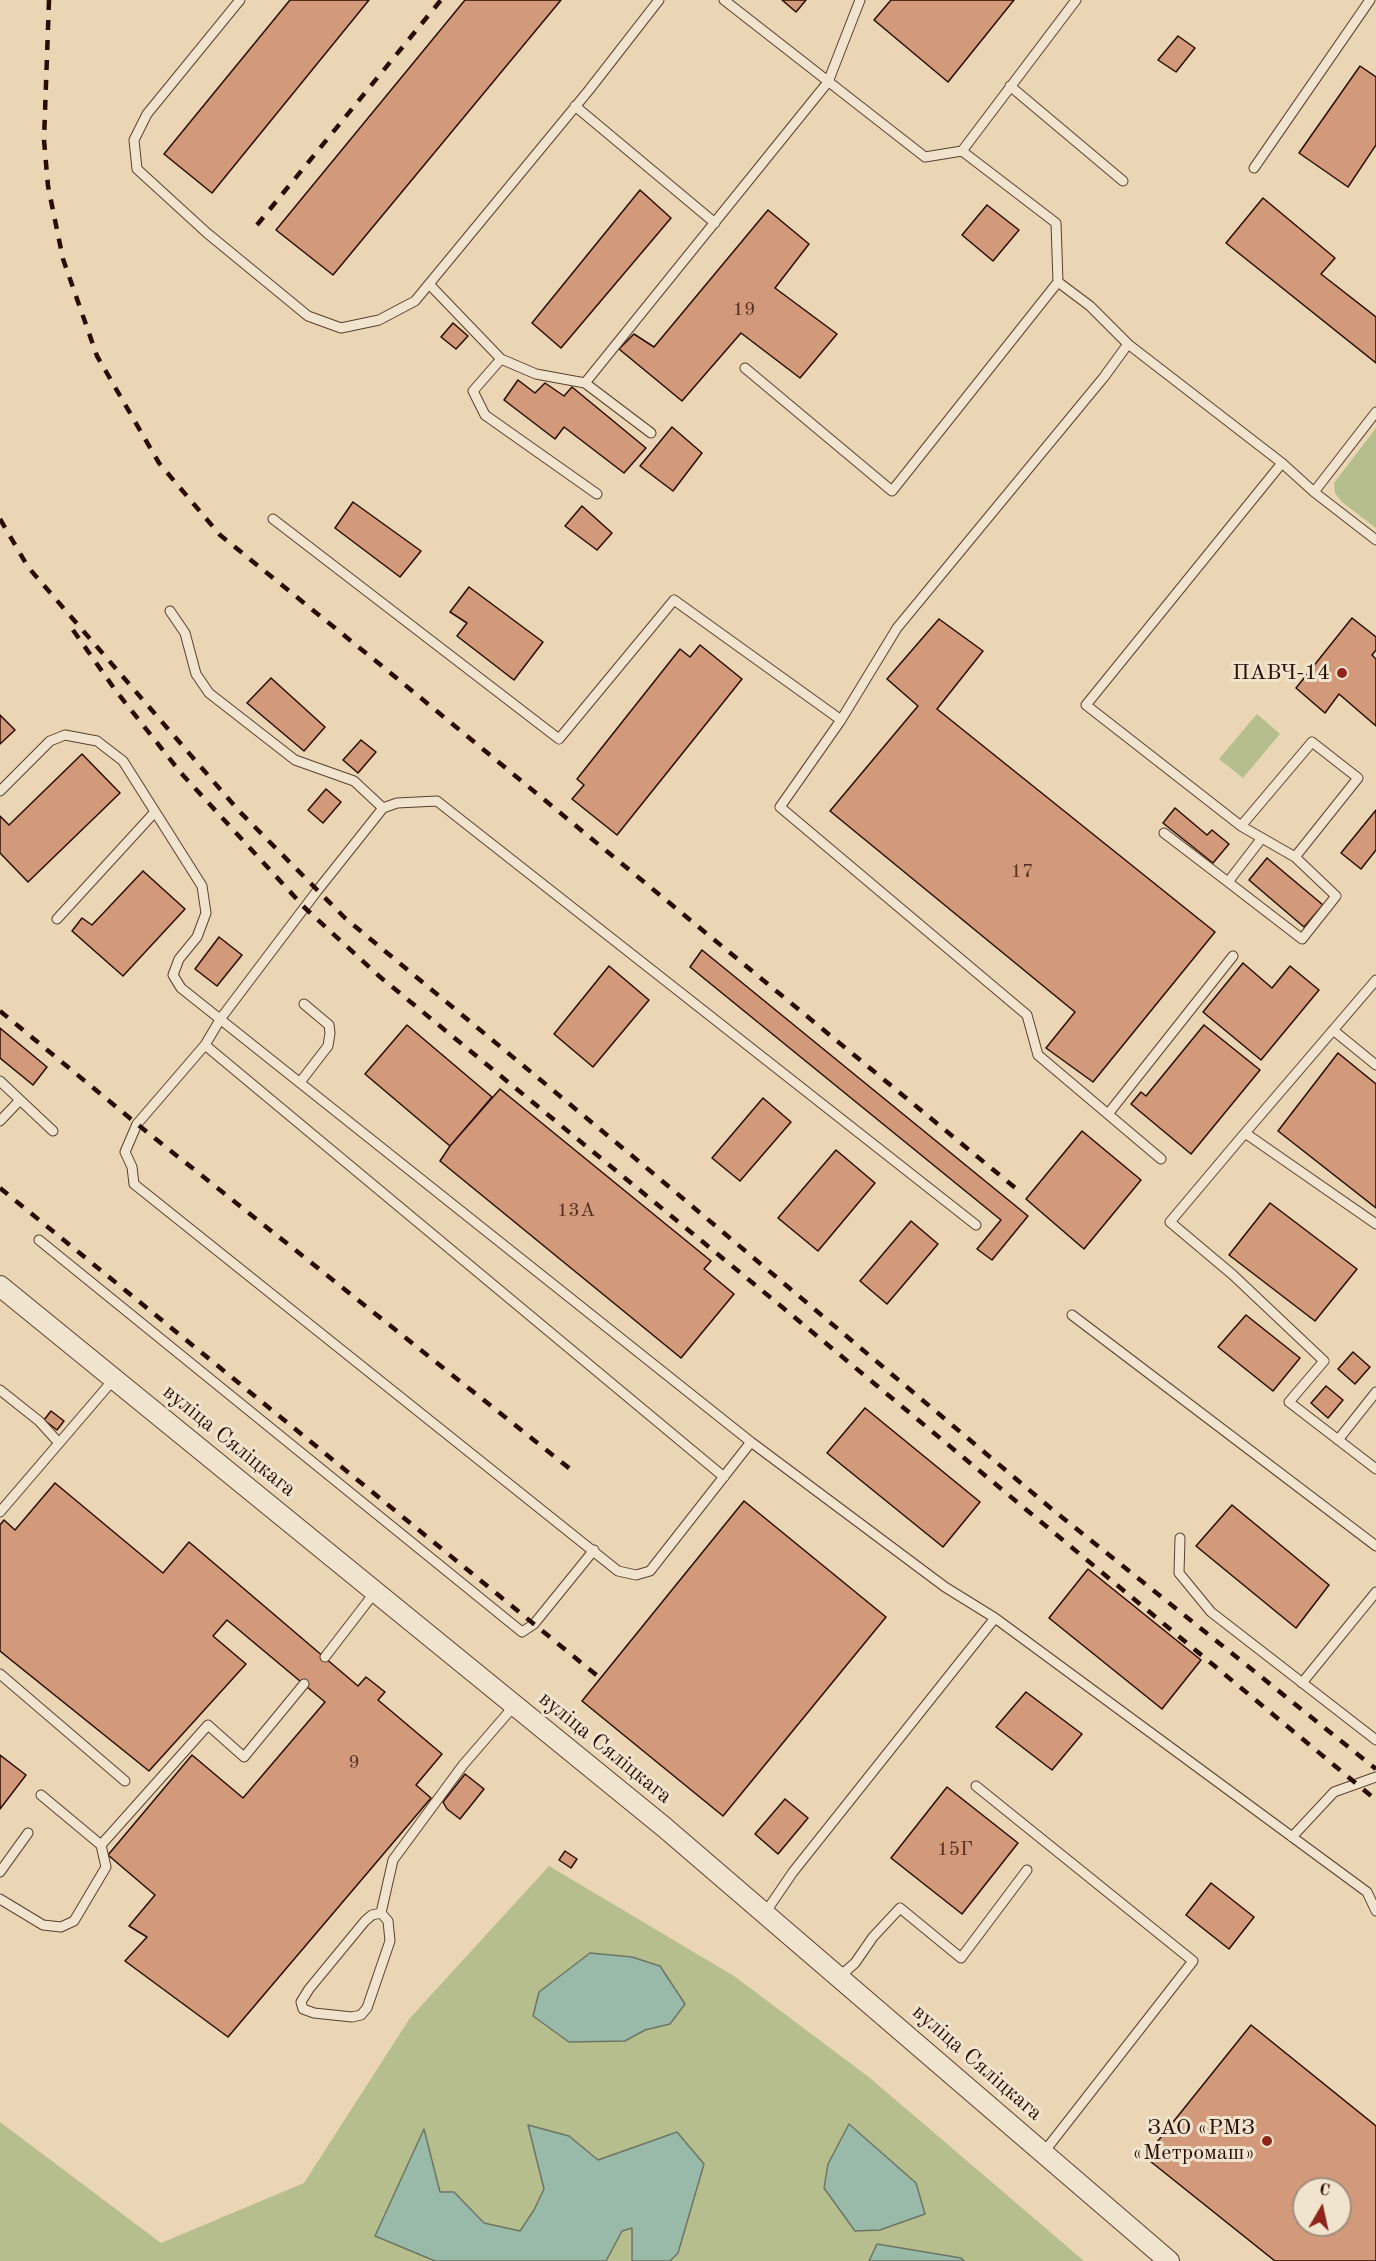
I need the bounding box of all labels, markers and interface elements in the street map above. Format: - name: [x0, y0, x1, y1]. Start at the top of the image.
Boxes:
- house number: 19: [732, 298, 756, 322]
- place label: ПАВЧ-14: [1232, 660, 1330, 686]
- marker: ПАВЧ-14: [1335, 666, 1349, 680]
- house number: 17: [1010, 860, 1034, 884]
- house number: 13А: [557, 1199, 595, 1223]
- street label: вуліца Сяліцкага: [157, 1379, 301, 1503]
- street label: вуліца Сяліцкага: [533, 1686, 677, 1810]
- house number: 9: [348, 1751, 360, 1775]
- house number: 15Г: [937, 1838, 973, 1862]
- street label: вуліца Сяліцкага: [906, 1999, 1048, 2127]
- place label: ЗАО «РМЗ «Метромаш»: [1132, 2115, 1255, 2166]
- marker: ЗАО «РМЗ «Метромаш»: [1260, 2134, 1274, 2148]
- north arrow: [1292, 2177, 1352, 2237]
- text: С: [1318, 2182, 1331, 2200]

